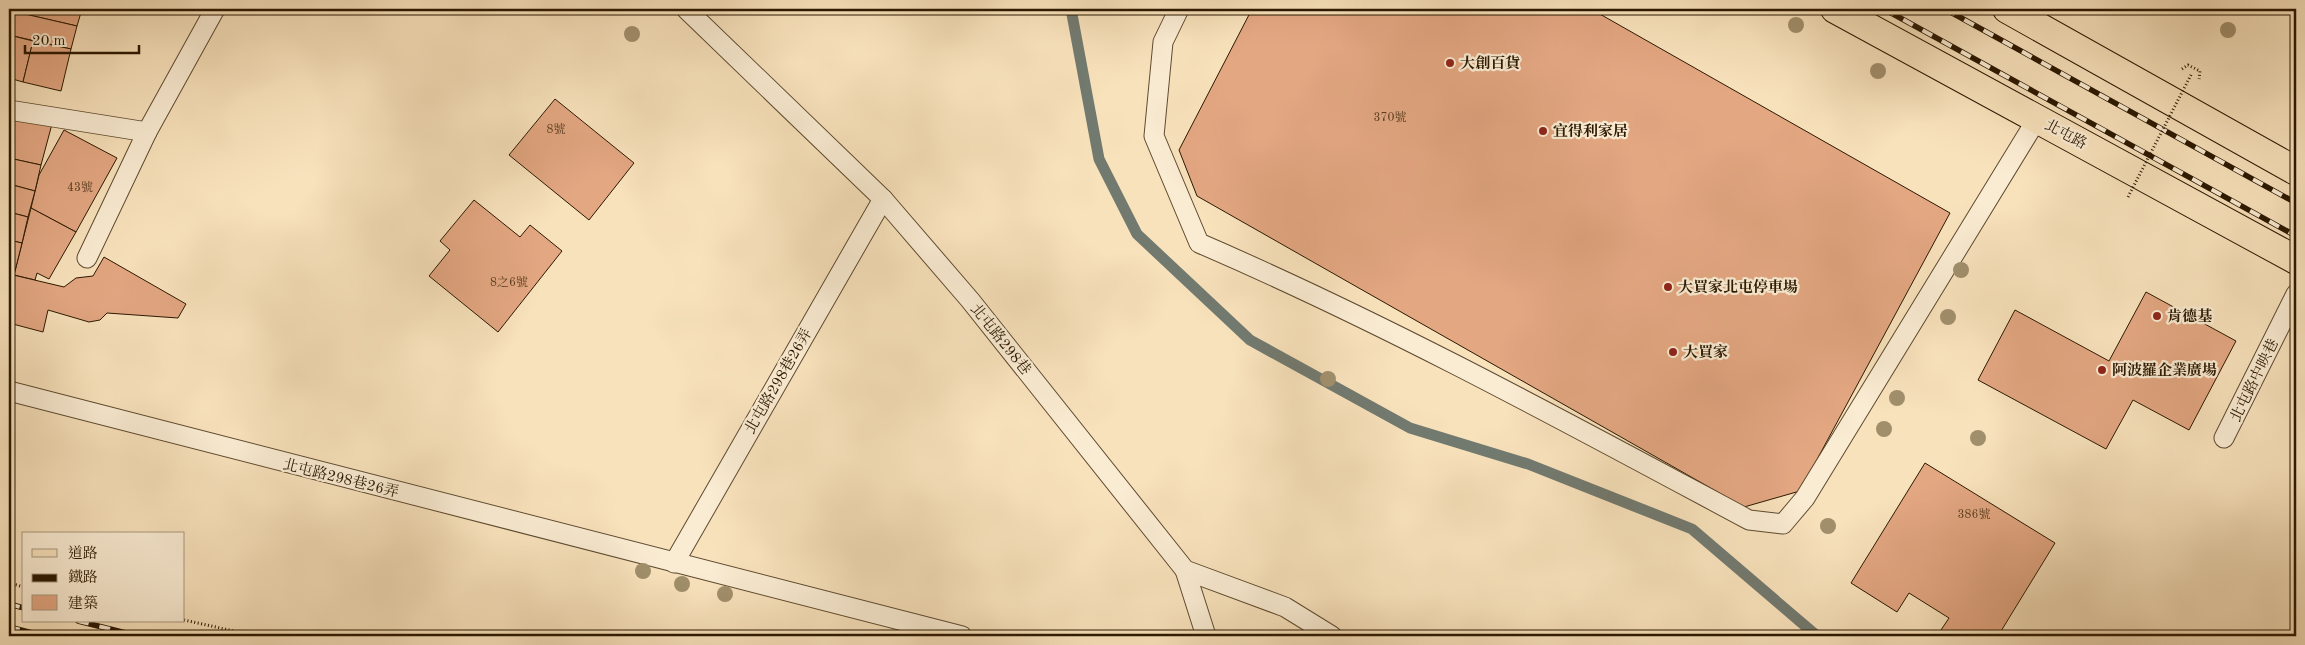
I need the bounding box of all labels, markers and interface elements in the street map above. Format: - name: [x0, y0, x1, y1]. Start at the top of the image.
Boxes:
- scale bar: [25, 22, 139, 54]
- text: 20 m: [32, 34, 66, 49]
- place label: 大創百貨: [1460, 55, 1520, 72]
- marker: 大創百貨: [1444, 57, 1456, 69]
- house number: 370號: [1374, 110, 1406, 124]
- street label: 北屯路: [2042, 116, 2090, 153]
- house number: 8號: [547, 122, 565, 136]
- place label: 宜得利家居: [1553, 122, 1628, 140]
- marker: 宜得利家居: [1537, 125, 1549, 137]
- house number: 43號: [67, 180, 93, 194]
- house number: 8之6號: [490, 275, 528, 289]
- place label: 大買家北屯停車場: [1678, 278, 1798, 296]
- marker: 大買家北屯停車場: [1662, 281, 1674, 293]
- street label: 北屯路298巷: [967, 301, 1034, 378]
- place label: 肯德基: [2167, 308, 2213, 325]
- marker: 肯德基: [2151, 310, 2163, 322]
- street label: 北屯路298巷26弄: [741, 326, 815, 437]
- street label: 北屯路中映巷: [2227, 336, 2282, 424]
- place label: 大買家: [1683, 343, 1728, 361]
- marker: 大買家: [1667, 346, 1679, 358]
- place label: 阿波羅企業廣場: [2112, 362, 2217, 379]
- marker: 阿波羅企業廣場: [2096, 364, 2108, 376]
- street label: 北屯路298巷26弄: [281, 456, 400, 501]
- house number: 386號: [1958, 507, 1990, 521]
- legend: [22, 532, 185, 622]
- text: 道路: [68, 545, 98, 562]
- text: 鐵路: [68, 569, 98, 586]
- text: 建築: [68, 595, 98, 612]

